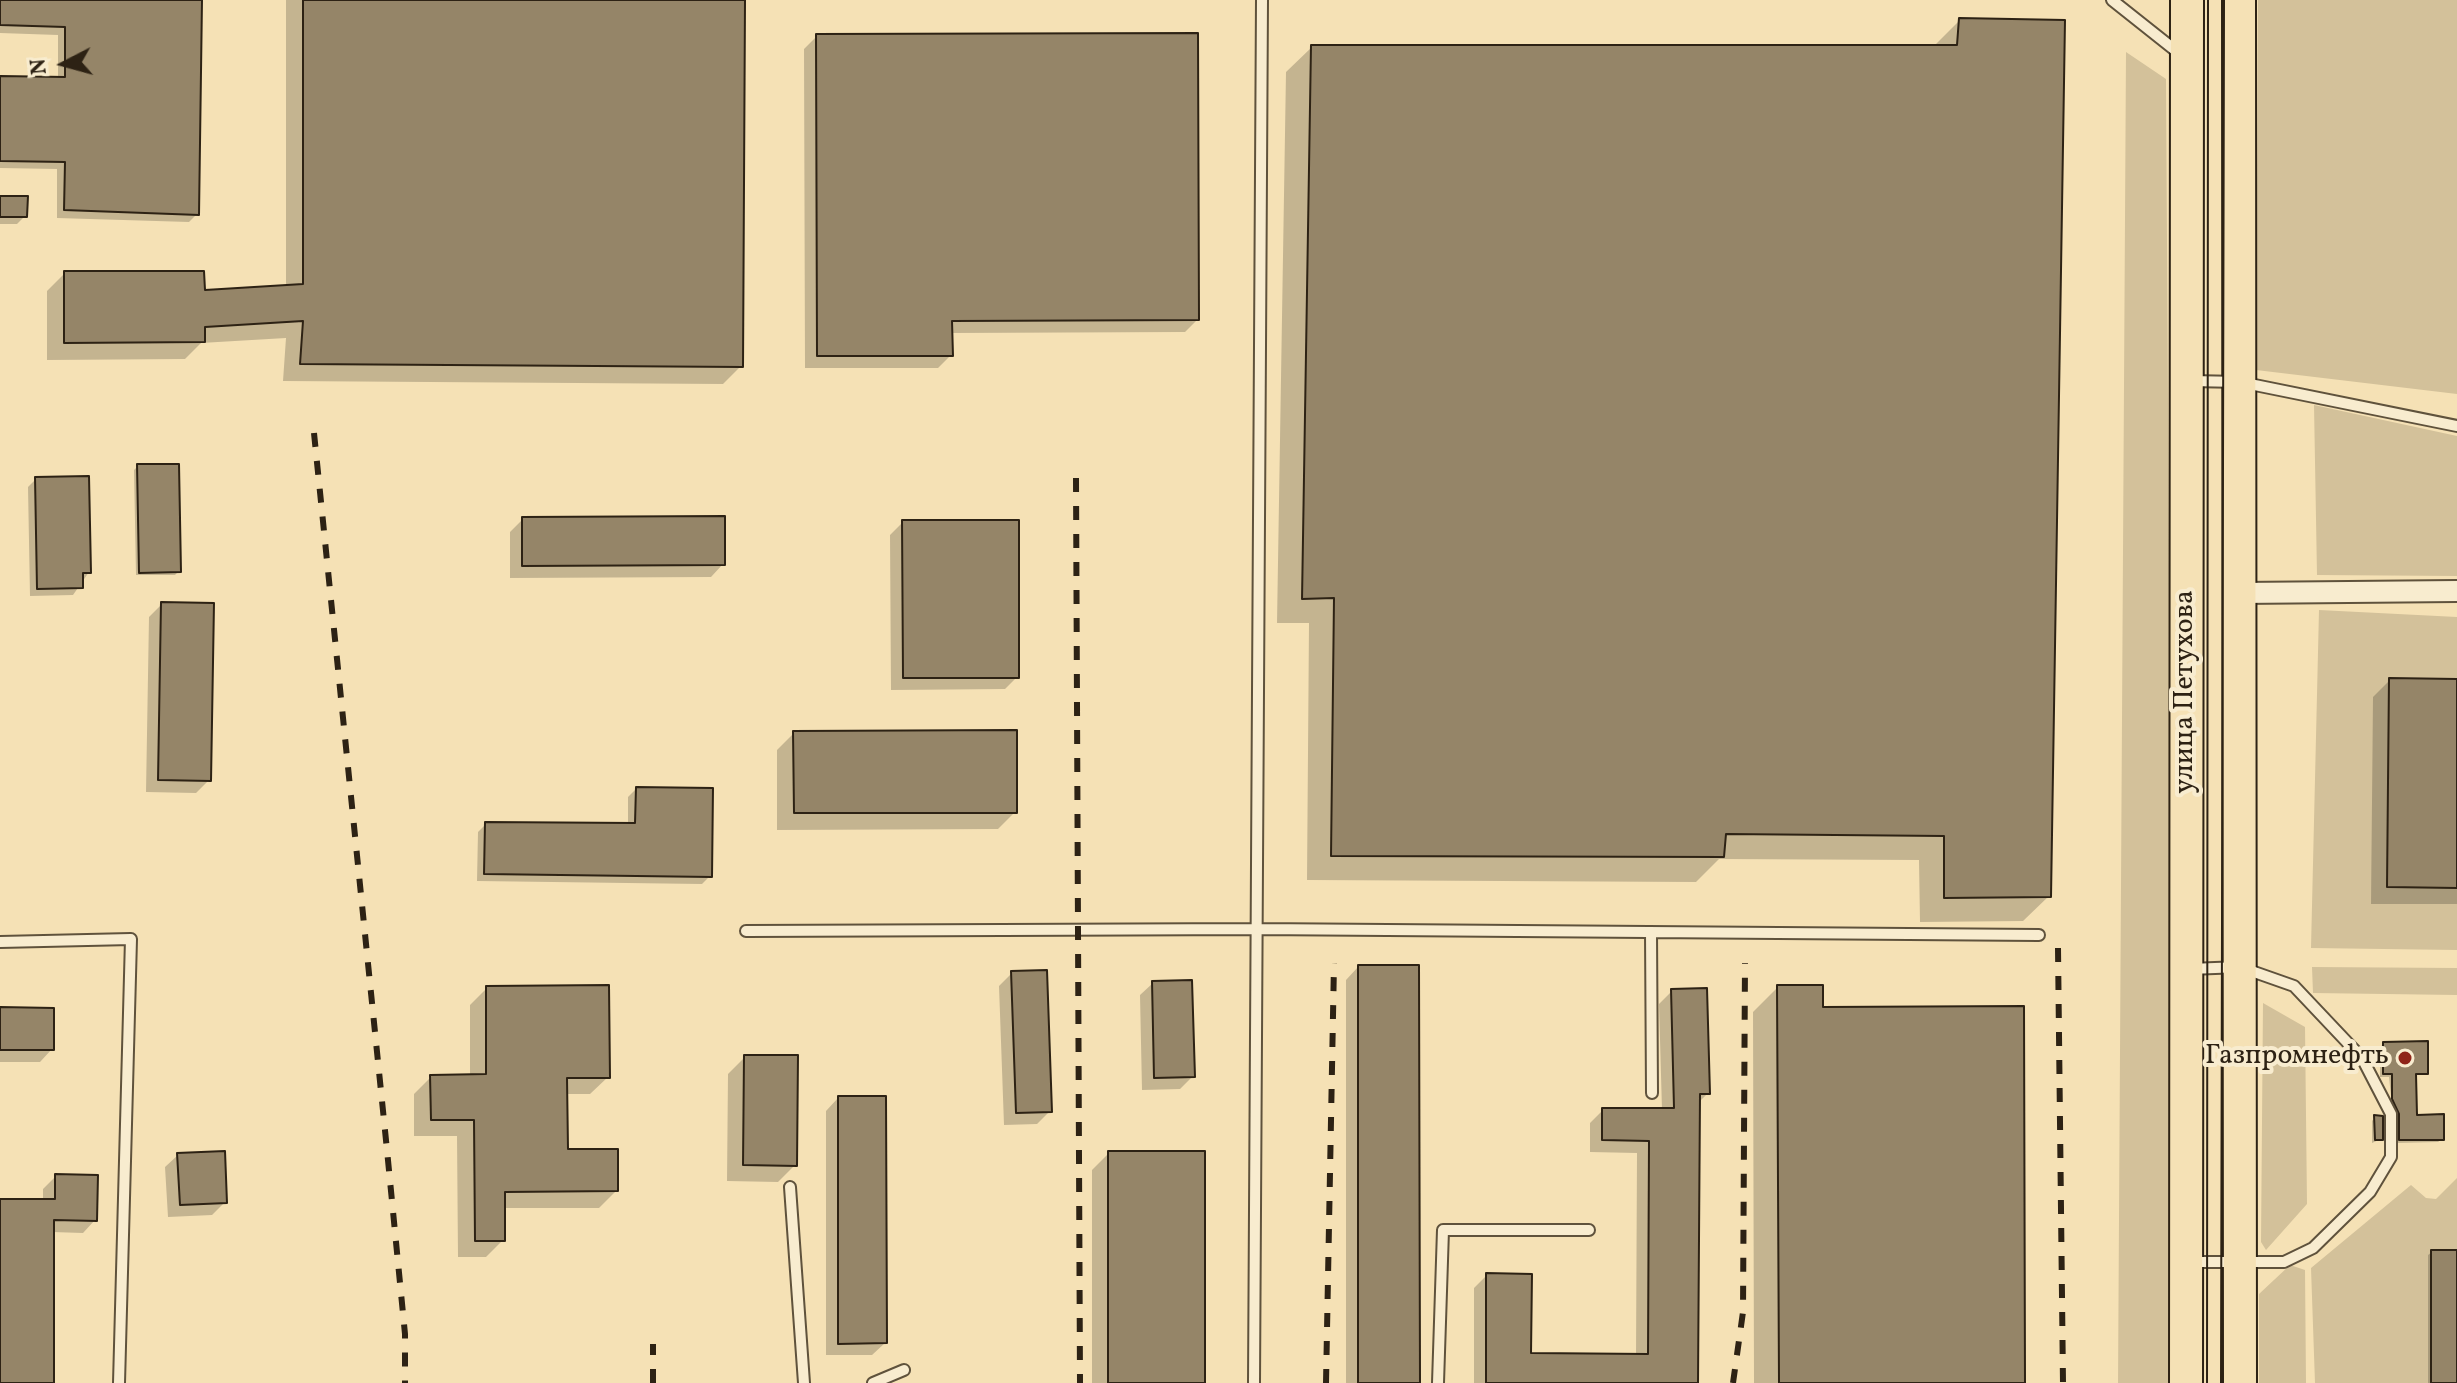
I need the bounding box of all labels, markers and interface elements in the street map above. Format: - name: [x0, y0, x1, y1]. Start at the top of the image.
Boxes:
- north arrow: [24, 24, 104, 104]
- text: N: [23, 57, 56, 76]
- street label: улица Петухова: [2170, 590, 2204, 794]
- place label: Газпромнефть: [2205, 1041, 2389, 1075]
- marker: Газпромнефть: [2396, 1049, 2414, 1067]

